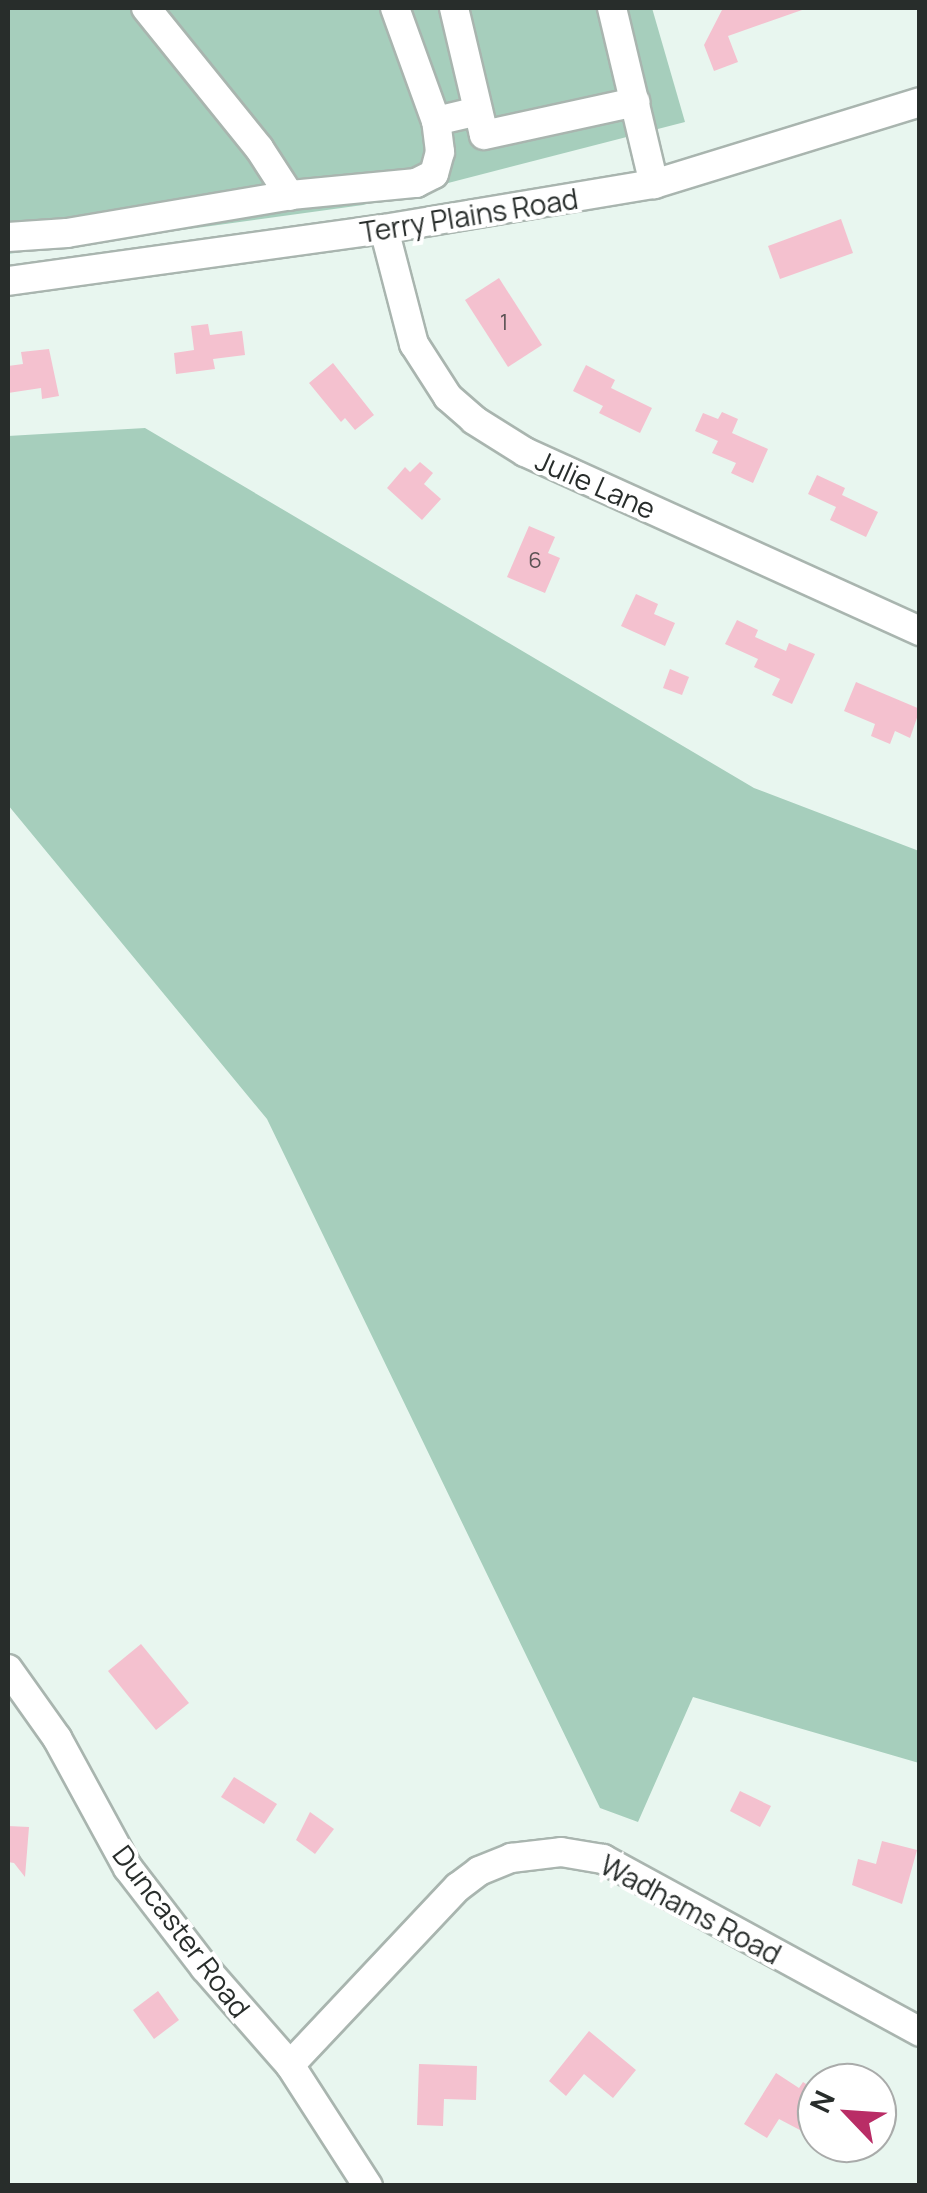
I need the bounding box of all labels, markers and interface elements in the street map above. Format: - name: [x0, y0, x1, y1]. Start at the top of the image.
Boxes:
- street label: Terry Plains Road: [358, 181, 580, 249]
- house number: 1: [500, 310, 508, 336]
- street label: Julie Lane: [531, 443, 661, 525]
- house number: 6: [528, 548, 542, 574]
- street label: Duncaster Road: [106, 1838, 258, 2024]
- street label: Wadhams Road: [595, 1847, 787, 1971]
- north arrow: [797, 2063, 897, 2163]
- text: N: [800, 2084, 843, 2118]

